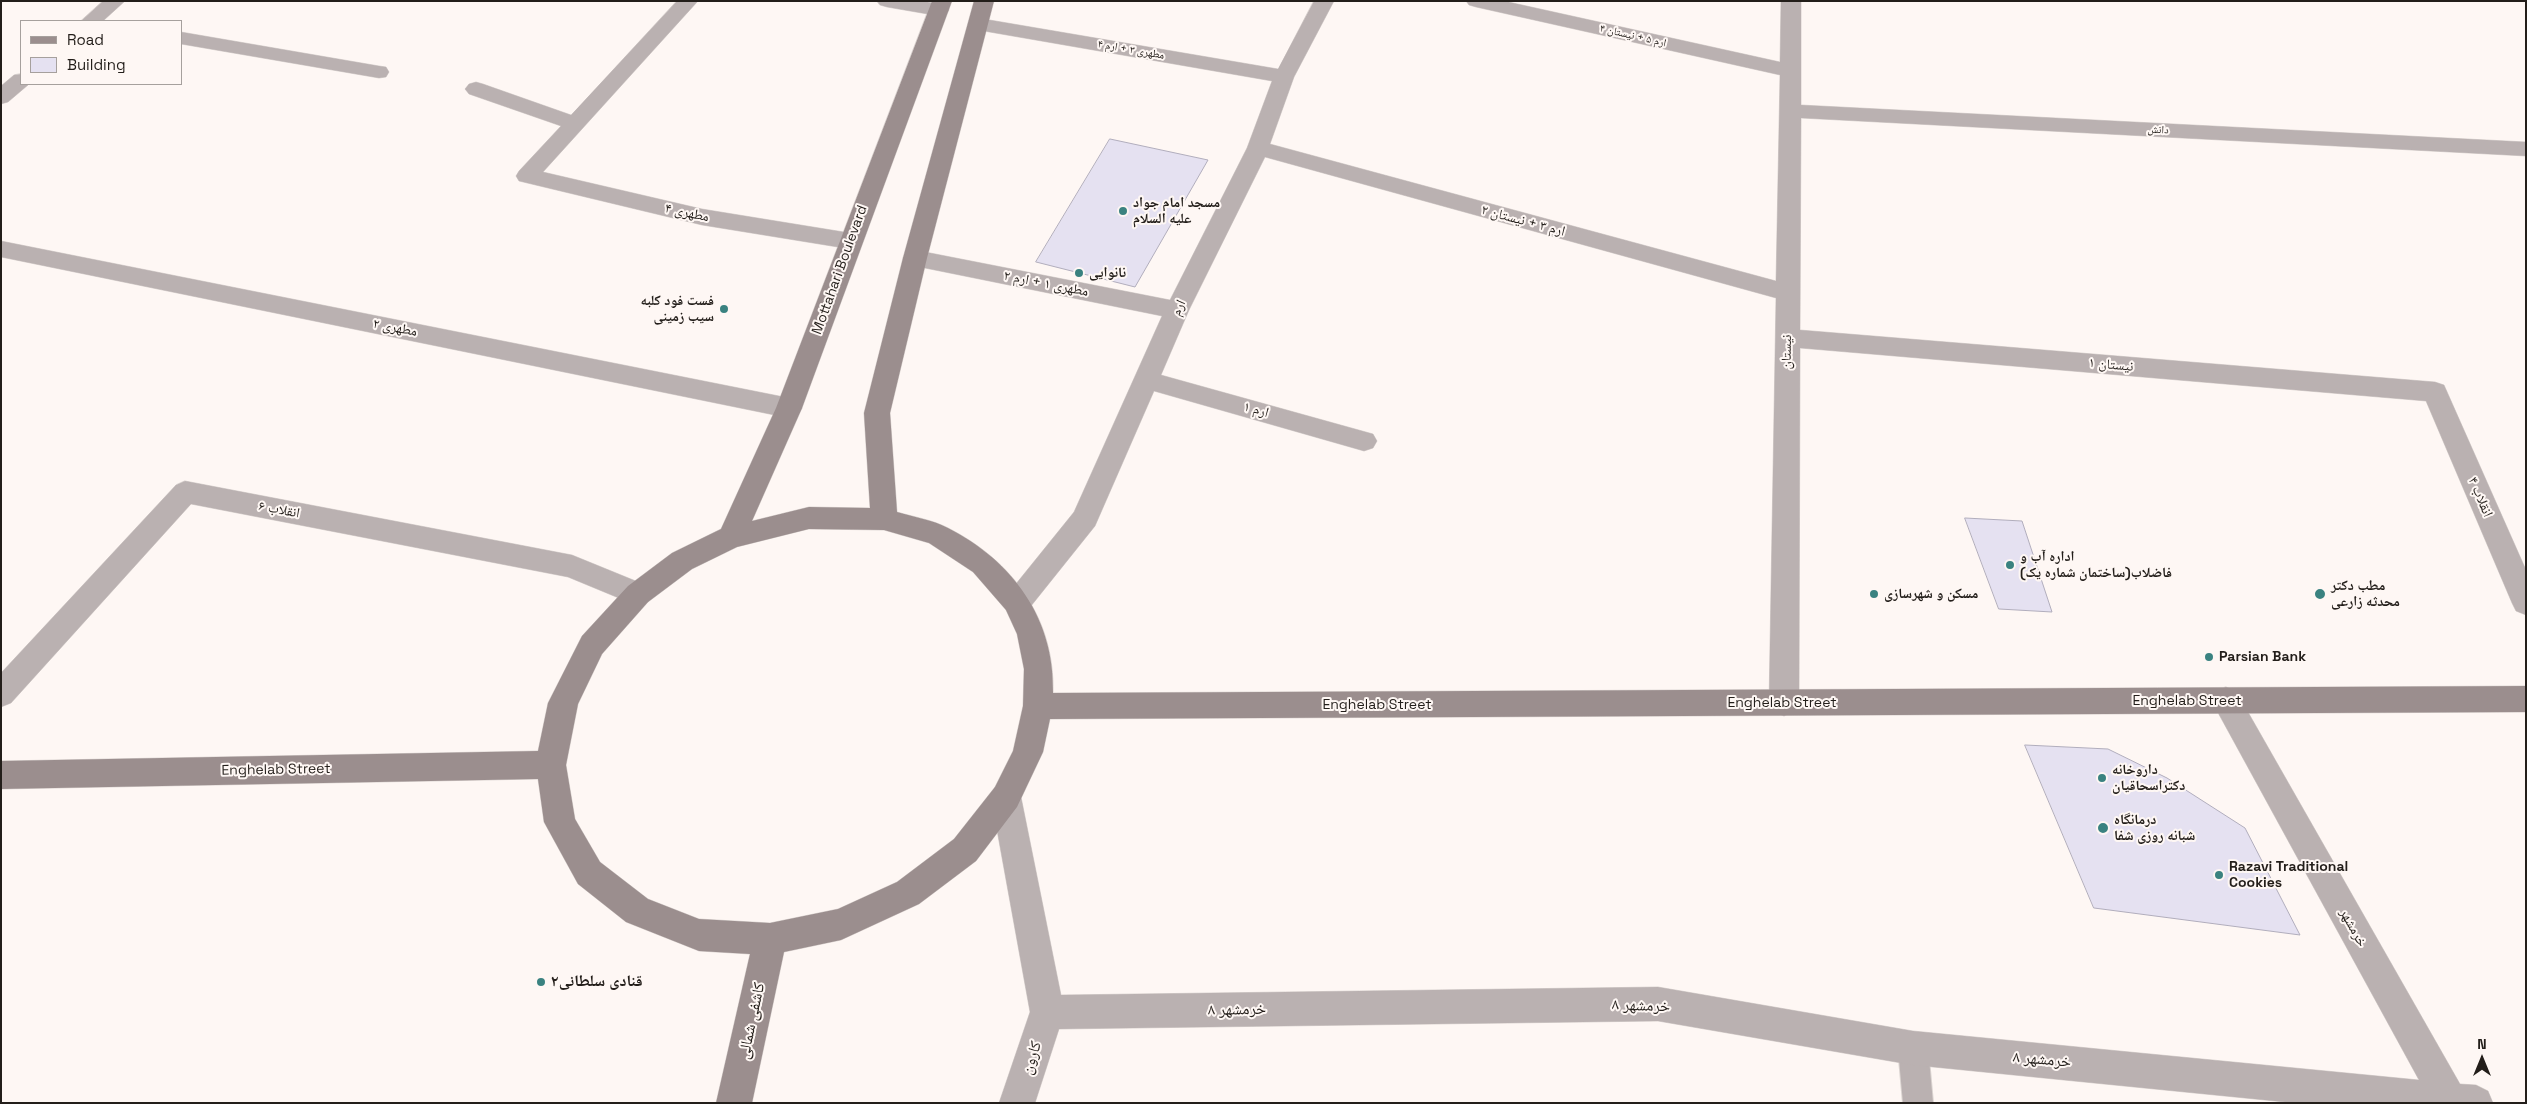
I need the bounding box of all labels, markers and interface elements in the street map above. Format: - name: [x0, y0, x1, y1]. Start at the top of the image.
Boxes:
- legend: [20, 20, 182, 85]
- street label: ارم ۵ + نیستان ۴: [1599, 22, 1667, 50]
- text: Road: [67, 30, 104, 49]
- street label: مطهری ۳ + ارم ۴: [1097, 38, 1165, 62]
- text: Building: [67, 55, 126, 74]
- street label: دانش: [2147, 123, 2169, 137]
- place label: مسجد امام جواد علیه السلام: [1133, 195, 1220, 228]
- street label: مطهری ۴: [663, 200, 711, 226]
- street label: ارم ۳ + نیستان ۲: [1479, 202, 1567, 240]
- street label: Mottahari Boulevard: [809, 203, 871, 337]
- marker: مسجد امام جواد علیه السلام: [1117, 205, 1129, 217]
- place label: نانوایی: [1089, 265, 1126, 281]
- marker: نانوایی: [1073, 267, 1085, 279]
- street label: مطهری ۱ + ارم ۲: [1002, 268, 1090, 300]
- place label: فست فود کلبه سیب زمینی: [641, 293, 714, 326]
- street label: ارم: [1168, 297, 1190, 319]
- marker: فست فود کلبه سیب زمینی: [718, 303, 730, 315]
- street label: مطهری ۲: [371, 315, 419, 341]
- street label: نیستان: [1778, 334, 1796, 370]
- street label: نیستان ۱: [2088, 355, 2134, 375]
- street label: ارم ۱: [1241, 398, 1271, 422]
- street label: انقلاب ۴: [2464, 474, 2496, 520]
- street label: انقلاب ۶: [257, 498, 301, 522]
- place label: اداره آب و فاضلاب(ساختمان شماره یک): [2020, 549, 2172, 582]
- marker: اداره آب و فاضلاب(ساختمان شماره یک): [2004, 559, 2016, 571]
- place label: مطب دکتر محدثه زارعی: [2331, 578, 2400, 610]
- place label: مسکن و شهرسازی: [1884, 586, 1978, 602]
- marker: مطب دکتر محدثه زارعی: [2313, 587, 2327, 601]
- marker: مسکن و شهرسازی: [1868, 588, 1880, 600]
- place label: Parsian Bank: [2219, 649, 2306, 665]
- marker: Parsian Bank: [2203, 651, 2215, 663]
- street label: Enghelab Street: [2132, 693, 2242, 709]
- street label: Enghelab Street: [1727, 695, 1837, 711]
- street label: Enghelab Street: [1322, 697, 1432, 713]
- street label: Enghelab Street: [221, 761, 331, 779]
- place label: داروخانه دکتراسحاقیان: [2112, 762, 2185, 794]
- marker: داروخانه دکتراسحاقیان: [2096, 772, 2108, 784]
- place label: درمانگاه شبانه روزی شفا: [2114, 812, 2195, 844]
- marker: درمانگاه شبانه روزی شفا: [2096, 821, 2110, 835]
- place label: Razavi Traditional Cookies: [2229, 859, 2348, 892]
- marker: Razavi Traditional Cookies: [2213, 869, 2225, 881]
- street label: خرمشهر: [2336, 906, 2370, 950]
- place label: قنادی سلطانی۲: [551, 972, 643, 992]
- marker: قنادی سلطانی۲: [535, 976, 547, 988]
- street label: کاشفی شمالی: [734, 981, 770, 1061]
- street label: خرمشهر ۸: [1611, 995, 1671, 1017]
- street label: خرمشهر ۸: [1208, 1000, 1266, 1020]
- north arrow: [2457, 1034, 2507, 1084]
- text: N: [2477, 1035, 2487, 1053]
- street label: کارون: [1018, 1039, 1046, 1077]
- street label: خرمشهر ۸: [2012, 1048, 2072, 1072]

